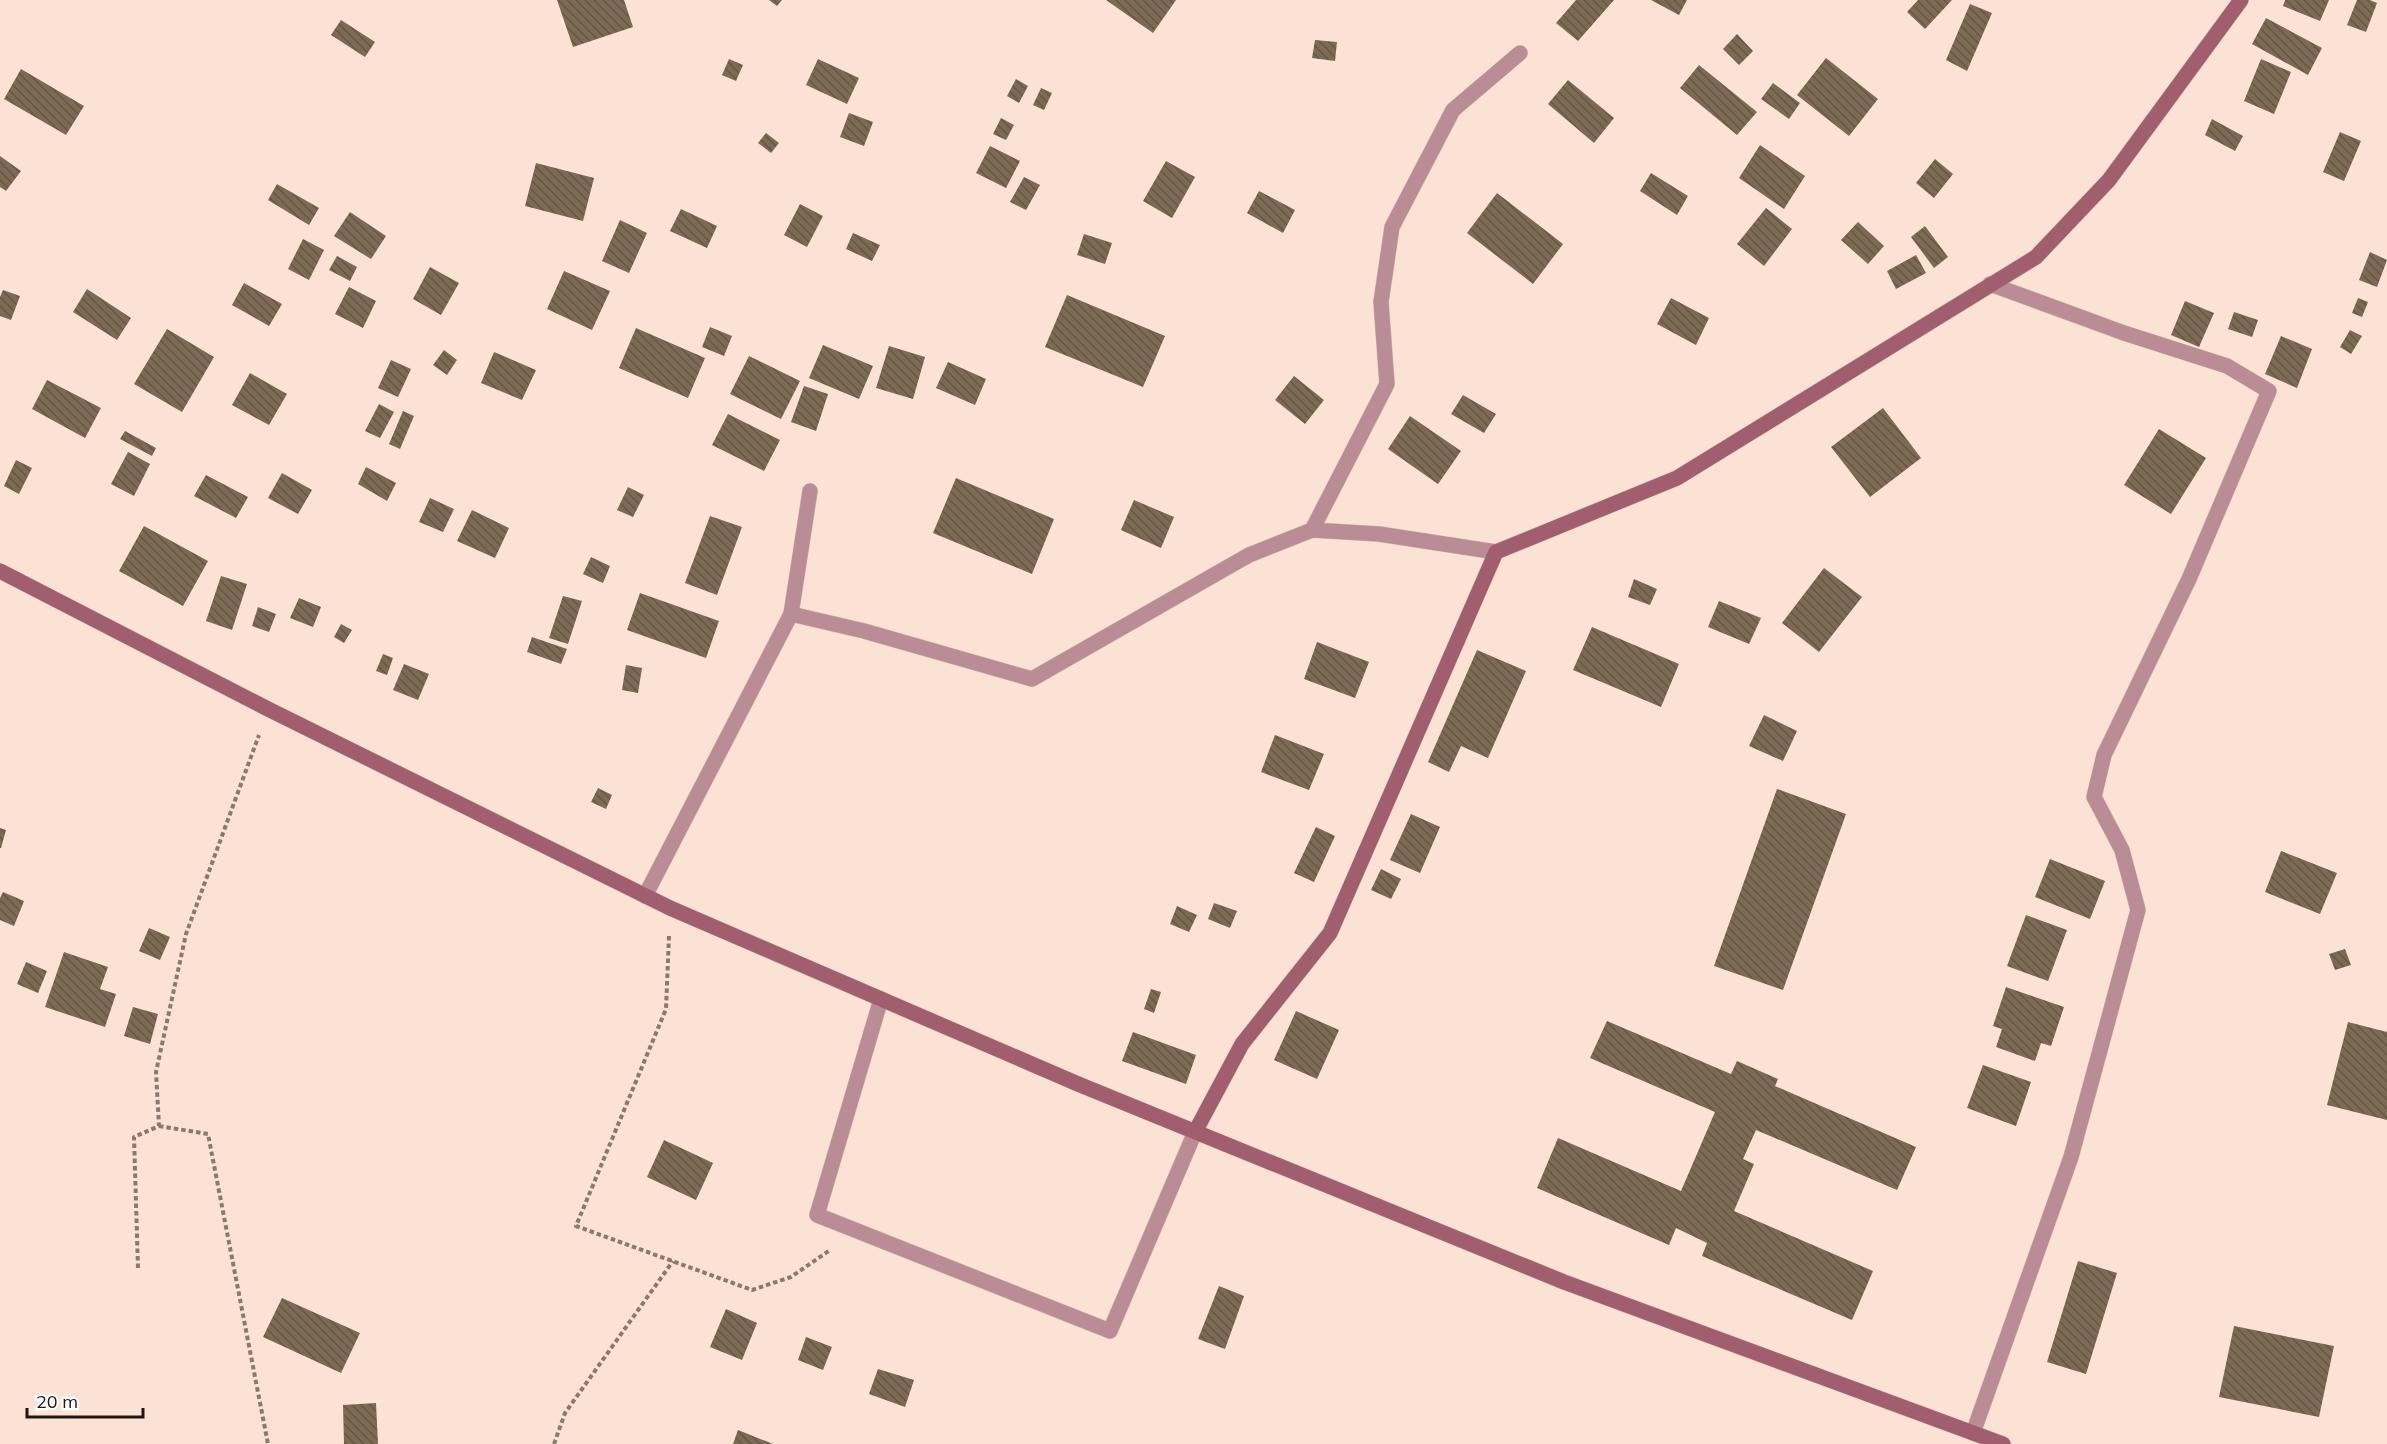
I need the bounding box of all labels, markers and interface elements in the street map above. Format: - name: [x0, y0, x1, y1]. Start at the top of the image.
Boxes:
- scale bar: [27, 1381, 142, 1419]
- text: 20 m: [36, 1390, 78, 1413]

